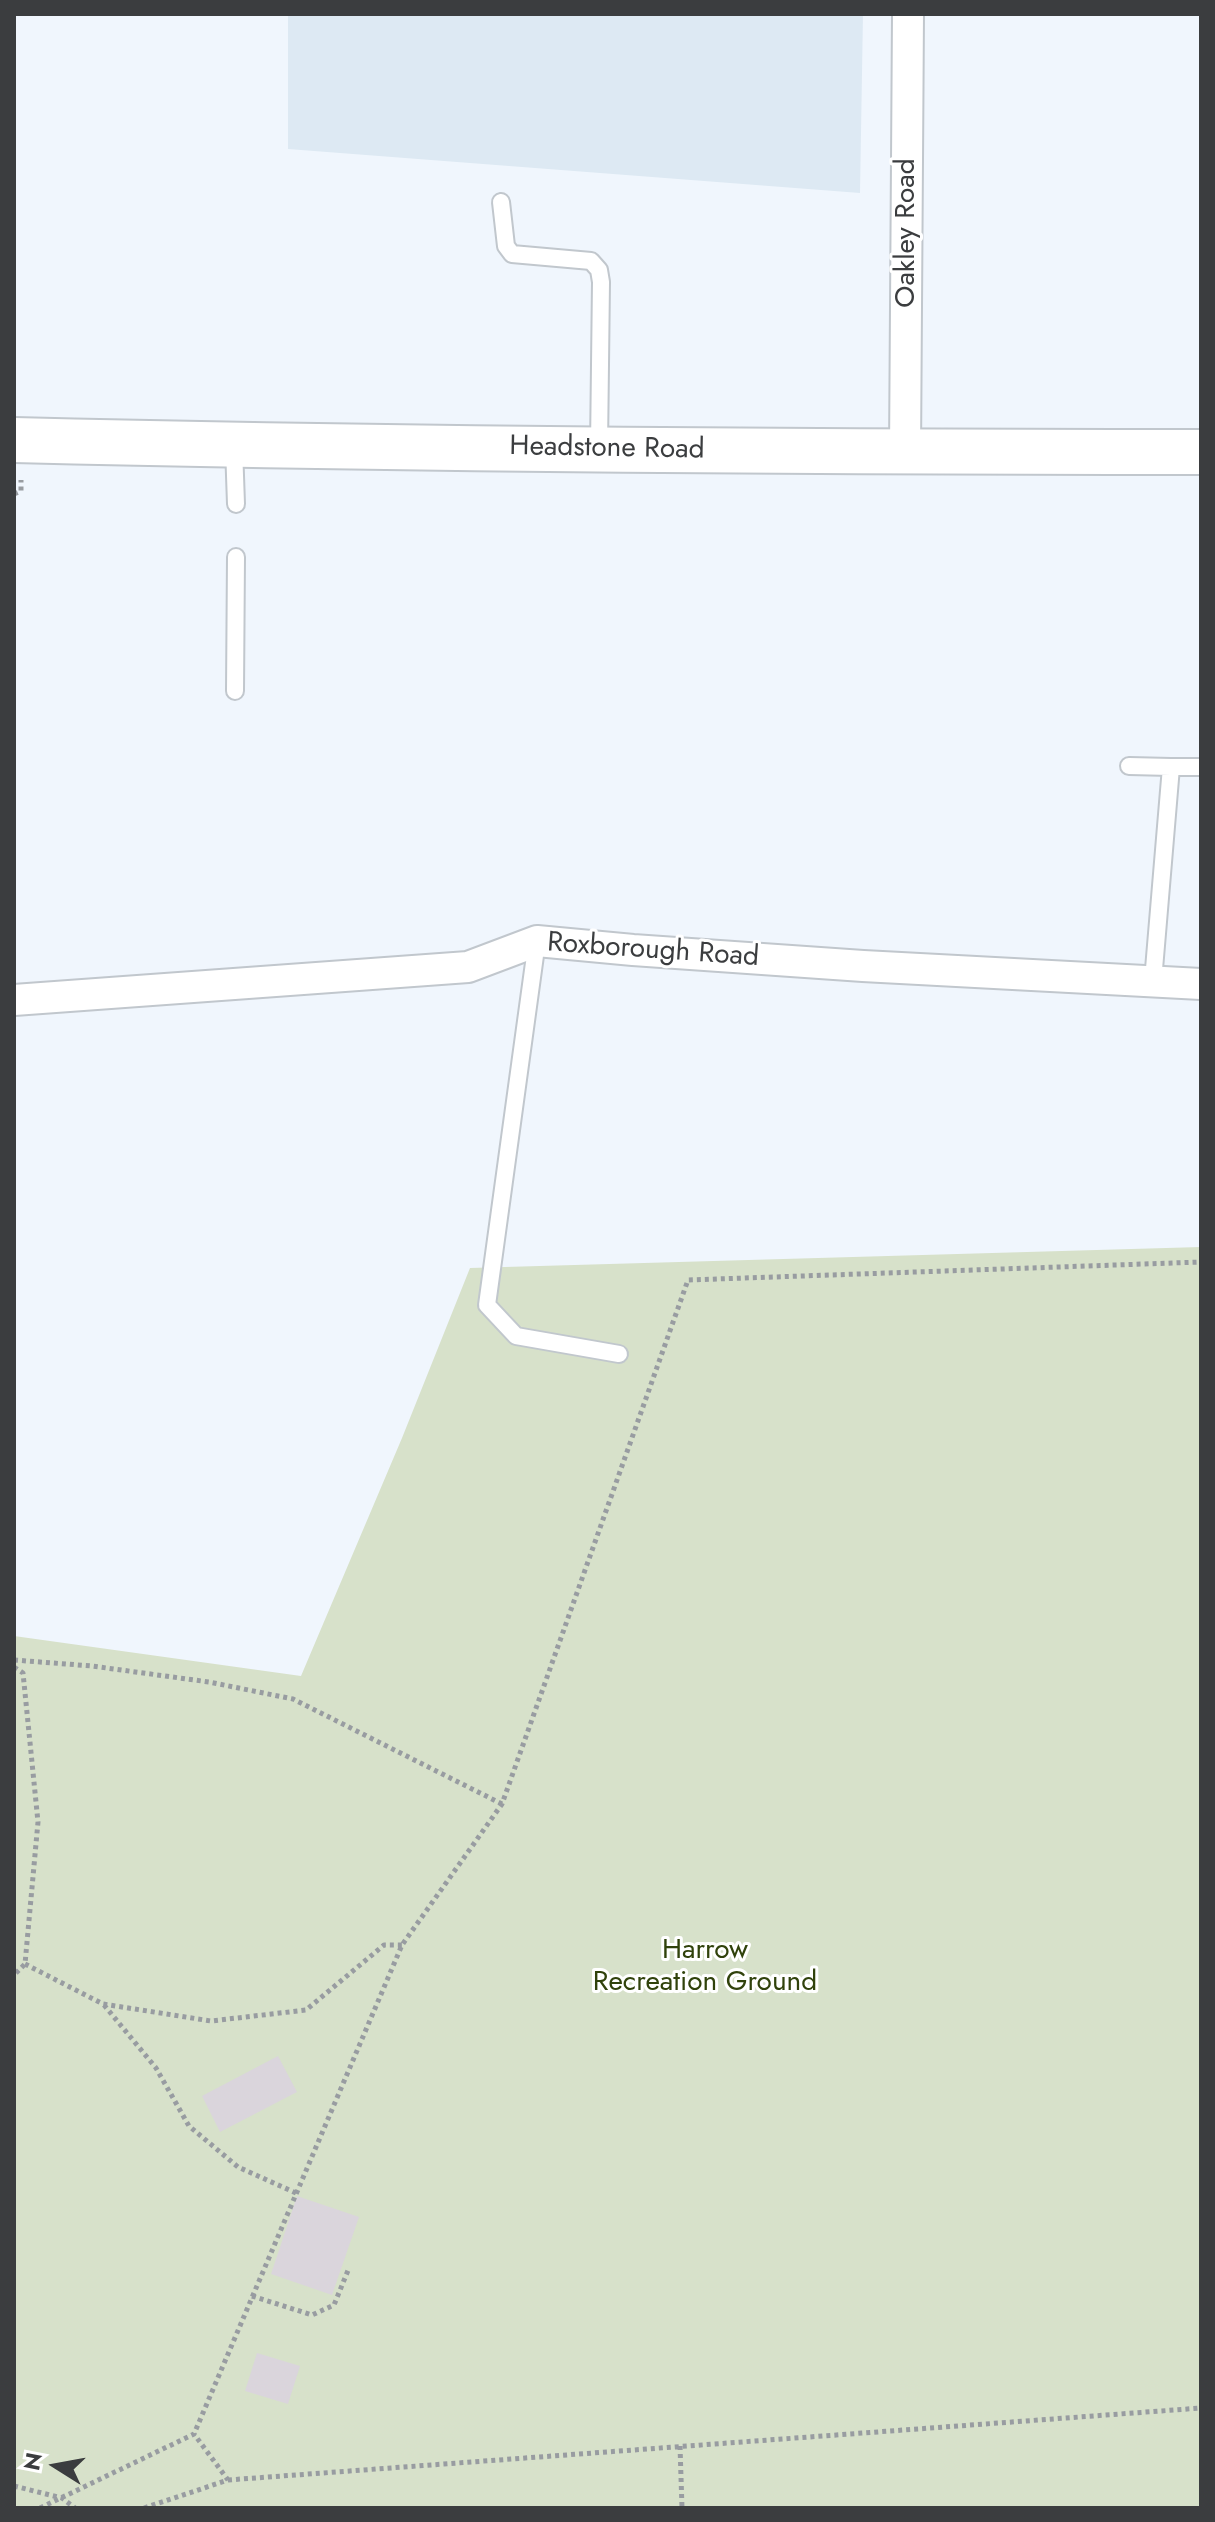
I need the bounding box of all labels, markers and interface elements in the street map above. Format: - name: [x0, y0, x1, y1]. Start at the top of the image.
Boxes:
- street label: Oakley Road: [890, 158, 924, 308]
- street label: Headstone Road: [509, 431, 705, 467]
- street label: Roxborough Road: [546, 927, 760, 975]
- park label: Harrow Recreation Ground: [593, 1934, 817, 2000]
- north arrow: [16, 2426, 96, 2506]
- text: N: [15, 2450, 50, 2473]

